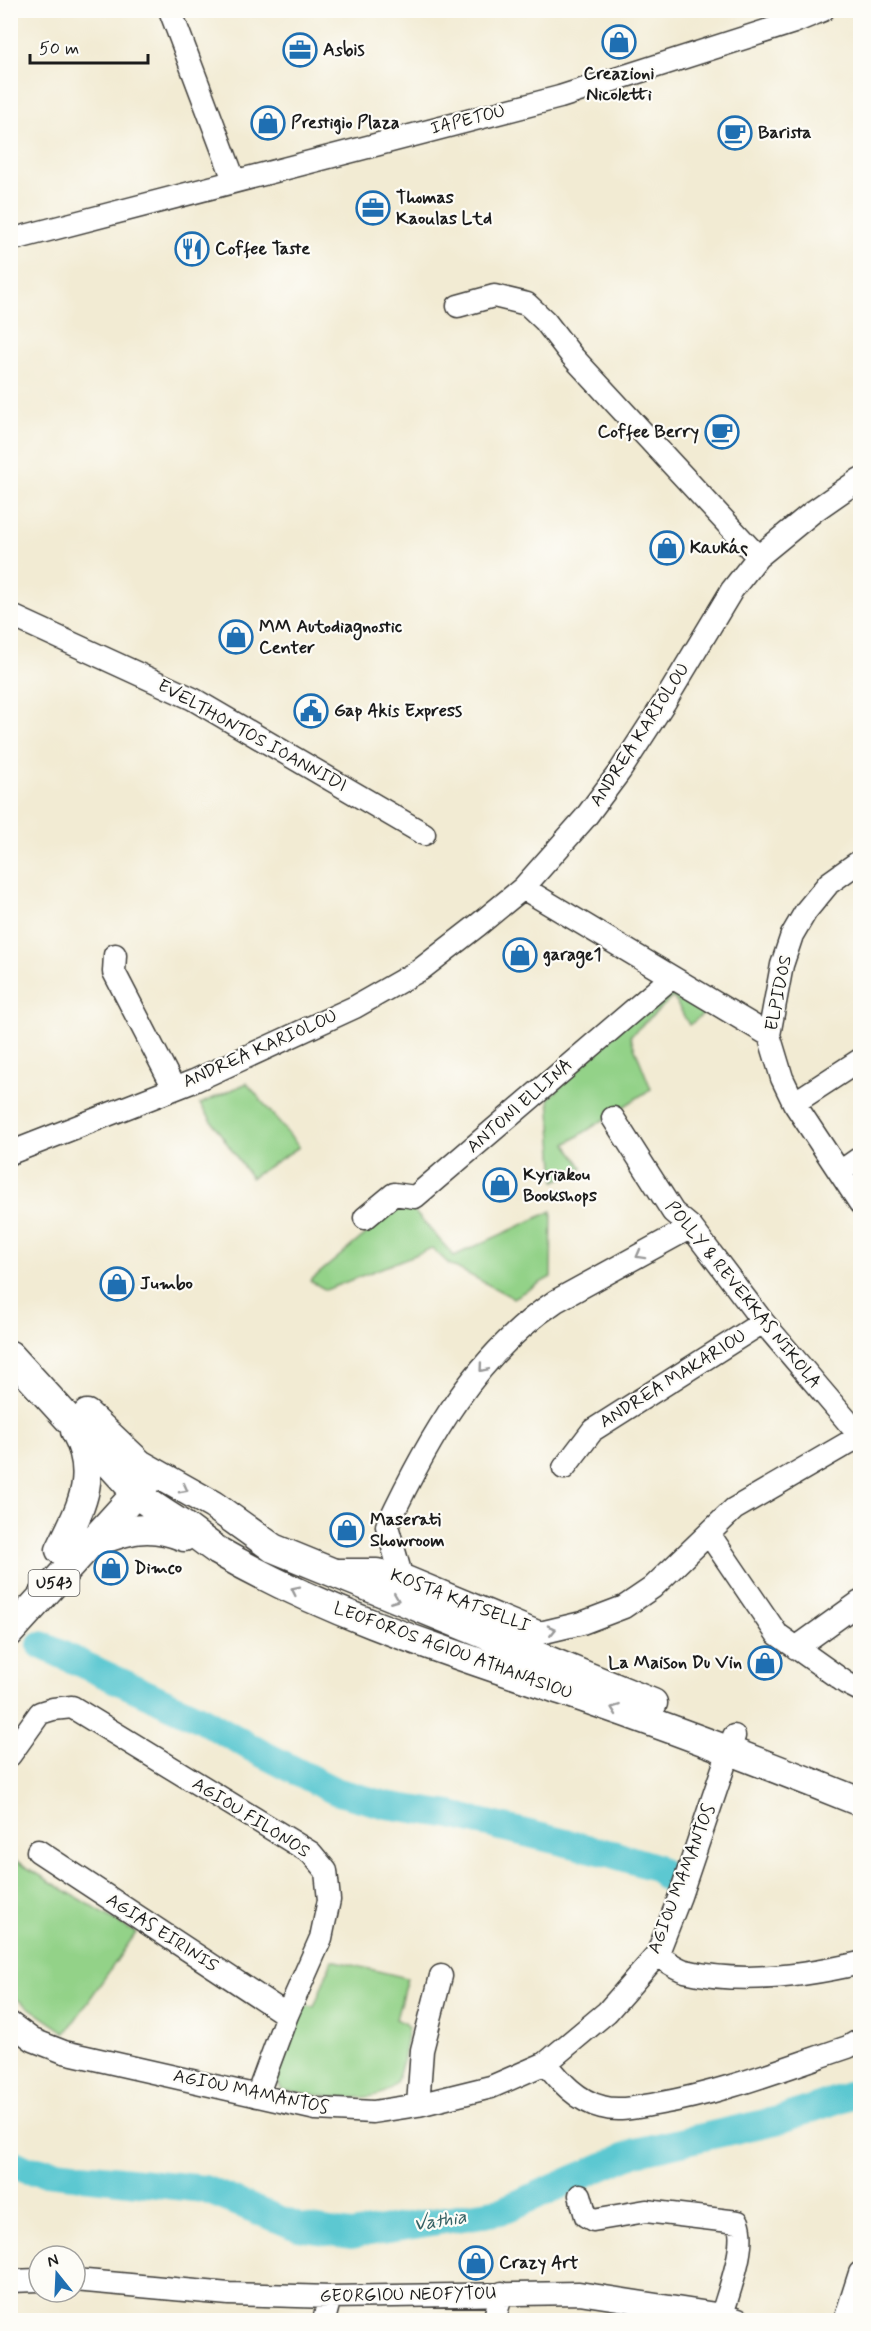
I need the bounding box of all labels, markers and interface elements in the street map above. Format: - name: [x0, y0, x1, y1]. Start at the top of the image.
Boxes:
- shop icon: Creazioni Nicoletti: [601, 24, 637, 60]
- scale bar: [30, 27, 148, 65]
- office icon: Asbis: [282, 32, 318, 68]
- text: 50 m: [39, 37, 79, 61]
- place label: Asbis: [323, 38, 365, 62]
- place label: Creazioni Nicoletti: [583, 62, 655, 107]
- street label: IAPETOU: [428, 99, 508, 141]
- shop icon: Prestigio Plaza: [250, 105, 286, 141]
- place label: Prestigio Plaza: [291, 111, 400, 135]
- cafe icon: Barista: [717, 115, 753, 151]
- place label: Barista: [758, 121, 812, 145]
- place label: Thomas Kaoulas Ltd: [396, 186, 492, 231]
- office icon: Thomas Kaoulas Ltd: [355, 190, 391, 226]
- restaurant icon: Coffee Taste: [174, 231, 210, 267]
- place label: Coffee Taste: [215, 237, 310, 261]
- cafe icon: Coffee Berry: [704, 414, 740, 450]
- place label: Coffee Berry: [598, 420, 699, 444]
- shop icon: Καυκάς: [649, 530, 685, 566]
- place label: Καυκάς: [690, 536, 748, 560]
- place label: MM Autodiagnostic Center: [259, 615, 403, 660]
- shop icon: MM Autodiagnostic Center: [218, 619, 254, 655]
- street label: ANDREA KARIOLOU: [585, 659, 695, 811]
- street label: EVELTHONTOS IOANNIDI: [153, 674, 351, 798]
- public building icon: Gap Akis Express: [293, 693, 329, 729]
- place label: Gap Akis Express: [334, 699, 462, 723]
- shop icon: garage1: [502, 937, 538, 973]
- place label: garage1: [543, 943, 602, 969]
- street label: ELPIDOS: [760, 953, 798, 1033]
- street label: ANDREA KARIOLOU: [179, 1004, 341, 1094]
- street label: ANTONI ELLINA: [462, 1053, 578, 1159]
- place label: Kyriakou Bookshops: [523, 1163, 597, 1208]
- shop icon: Kyriakou Bookshops: [482, 1167, 518, 1203]
- street label: POLLY & REVEKKAS NIKOLA: [660, 1196, 826, 1394]
- one-way arrow: [636, 1248, 646, 1260]
- shop icon: Jumbo: [99, 1266, 135, 1302]
- place label: Jumbo: [140, 1272, 193, 1296]
- street label: ANDREA MAKARIOU: [595, 1324, 751, 1434]
- one-way arrow: [479, 1361, 490, 1372]
- one-way arrow: [177, 1482, 188, 1493]
- place label: Maserati Showroom: [370, 1508, 445, 1553]
- shop icon: Maserati Showroom: [329, 1512, 365, 1548]
- shop icon: Dimco: [93, 1550, 129, 1586]
- place label: Dimco: [134, 1556, 182, 1580]
- street label: KOSTA KATSELLI: [387, 1563, 533, 1639]
- road number: U543: [28, 1570, 80, 1596]
- one-way arrow: [290, 1586, 301, 1598]
- one-way arrow: [388, 1592, 399, 1604]
- street label: LEOFOROS AGIOU ATHANASIOU: [330, 1596, 576, 1706]
- one-way arrow: [547, 1624, 557, 1637]
- shop icon: La Maison Du Vin: [747, 1645, 783, 1681]
- place label: La Maison Du Vin: [608, 1651, 742, 1675]
- one-way arrow: [610, 1704, 621, 1717]
- street label: AGIOU FILONOS: [187, 1772, 315, 1864]
- street label: AGIOU MAMANTOS: [642, 1801, 722, 1957]
- street label: AGIAS EIRINIS: [102, 1888, 222, 1978]
- street label: AGIOU MAMANTOS: [171, 2064, 331, 2120]
- water label: Vathia: [411, 2203, 469, 2239]
- north arrow: [27, 2244, 87, 2304]
- shop icon: Crazy Art: [458, 2245, 494, 2281]
- text: N: [45, 2250, 61, 2273]
- place label: Crazy Art: [499, 2251, 579, 2275]
- street label: GEORGIOU NEOFYTOU: [319, 2281, 497, 2309]

